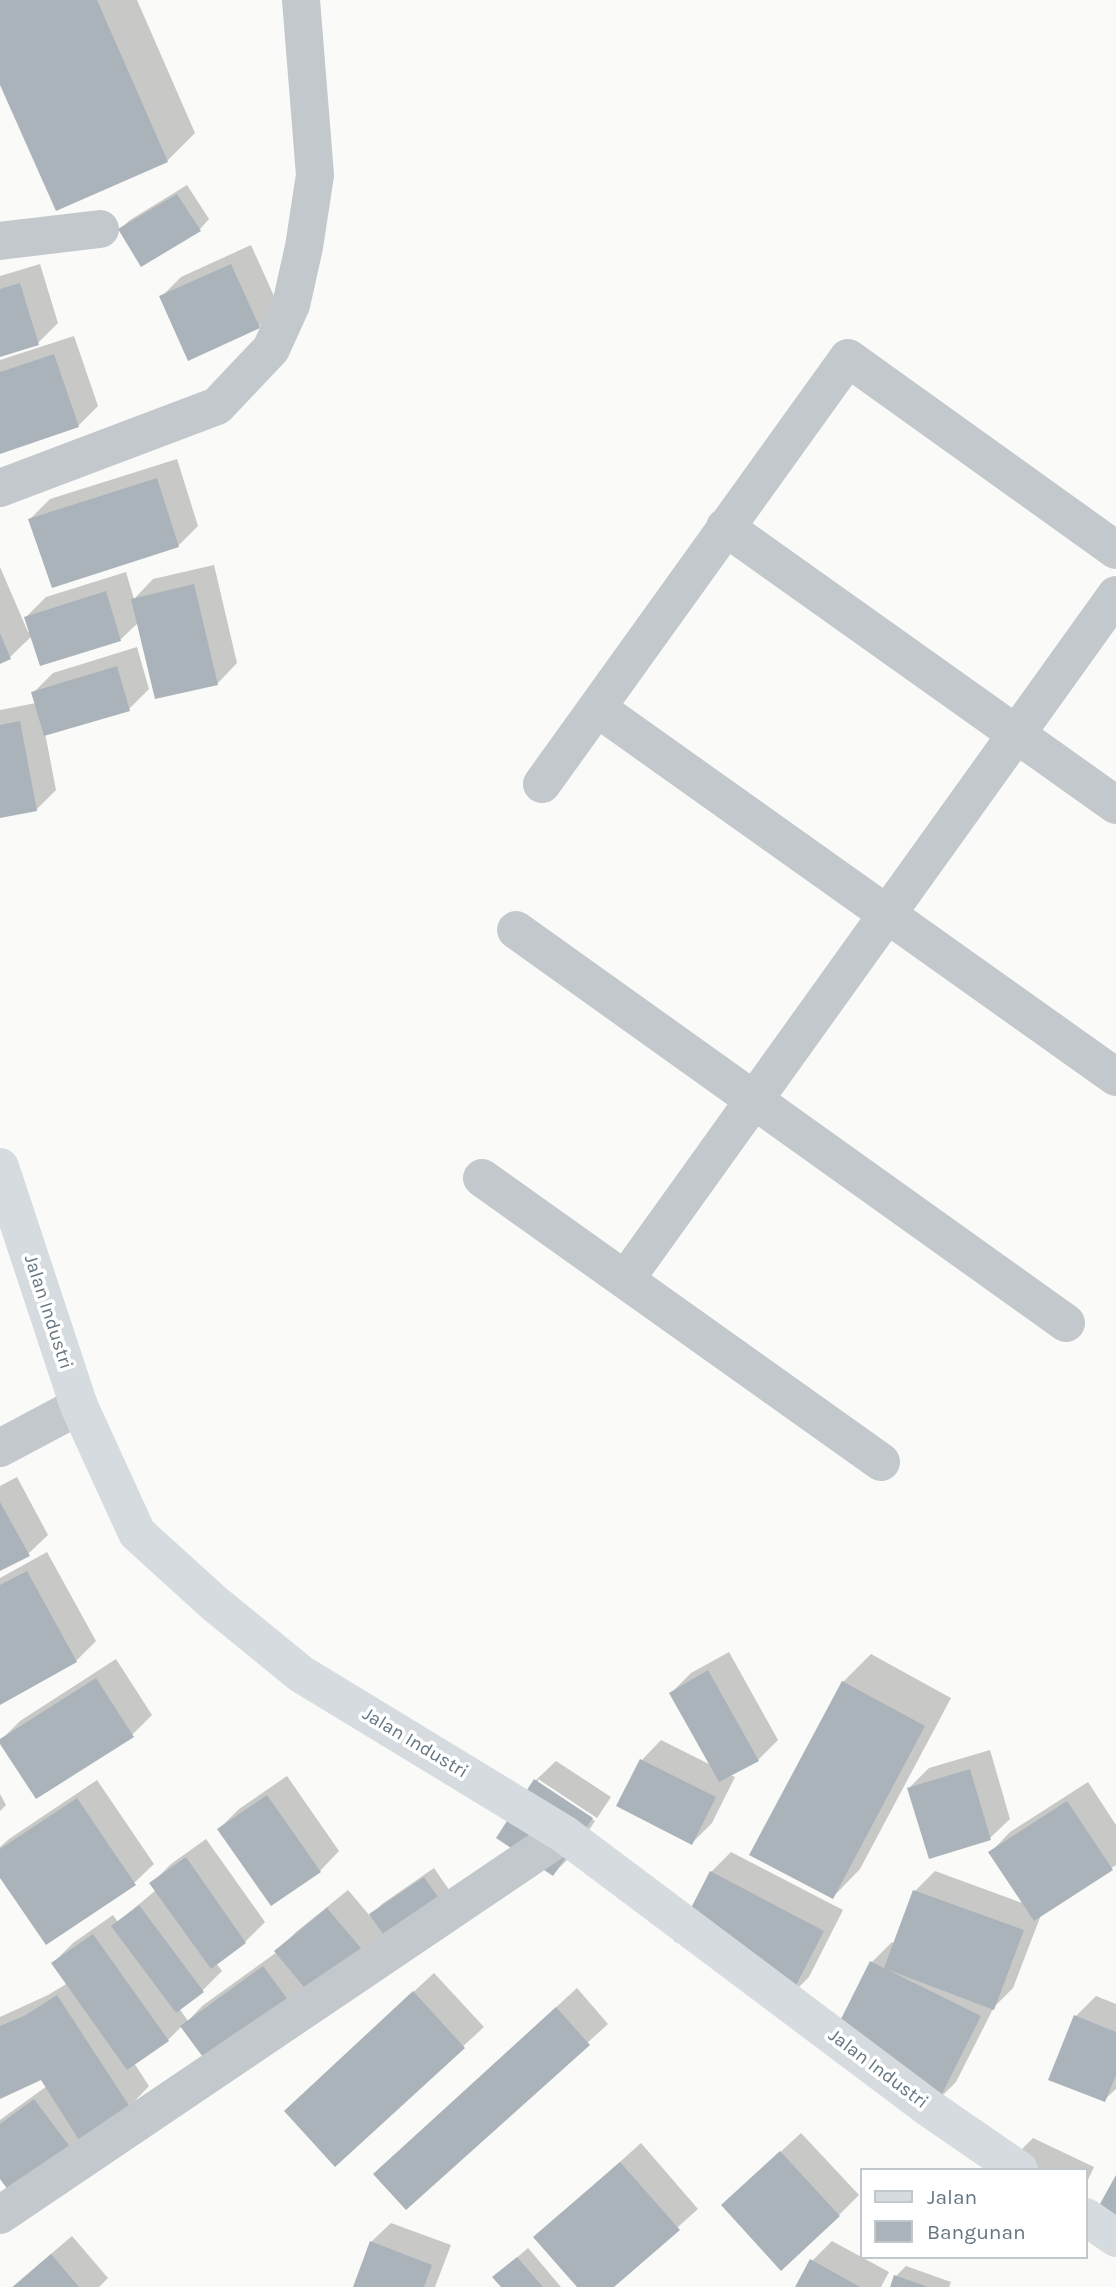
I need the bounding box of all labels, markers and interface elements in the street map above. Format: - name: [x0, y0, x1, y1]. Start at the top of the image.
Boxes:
- street label: Jalan Industri: [19, 1252, 77, 1372]
- street label: Jalan Industri: [358, 1703, 472, 1783]
- street label: Jalan Industri: [824, 2024, 932, 2114]
- legend: [860, 2168, 1088, 2259]
- text: Jalan: [927, 2185, 977, 2209]
- text: Bangunan: [927, 2220, 1026, 2244]

